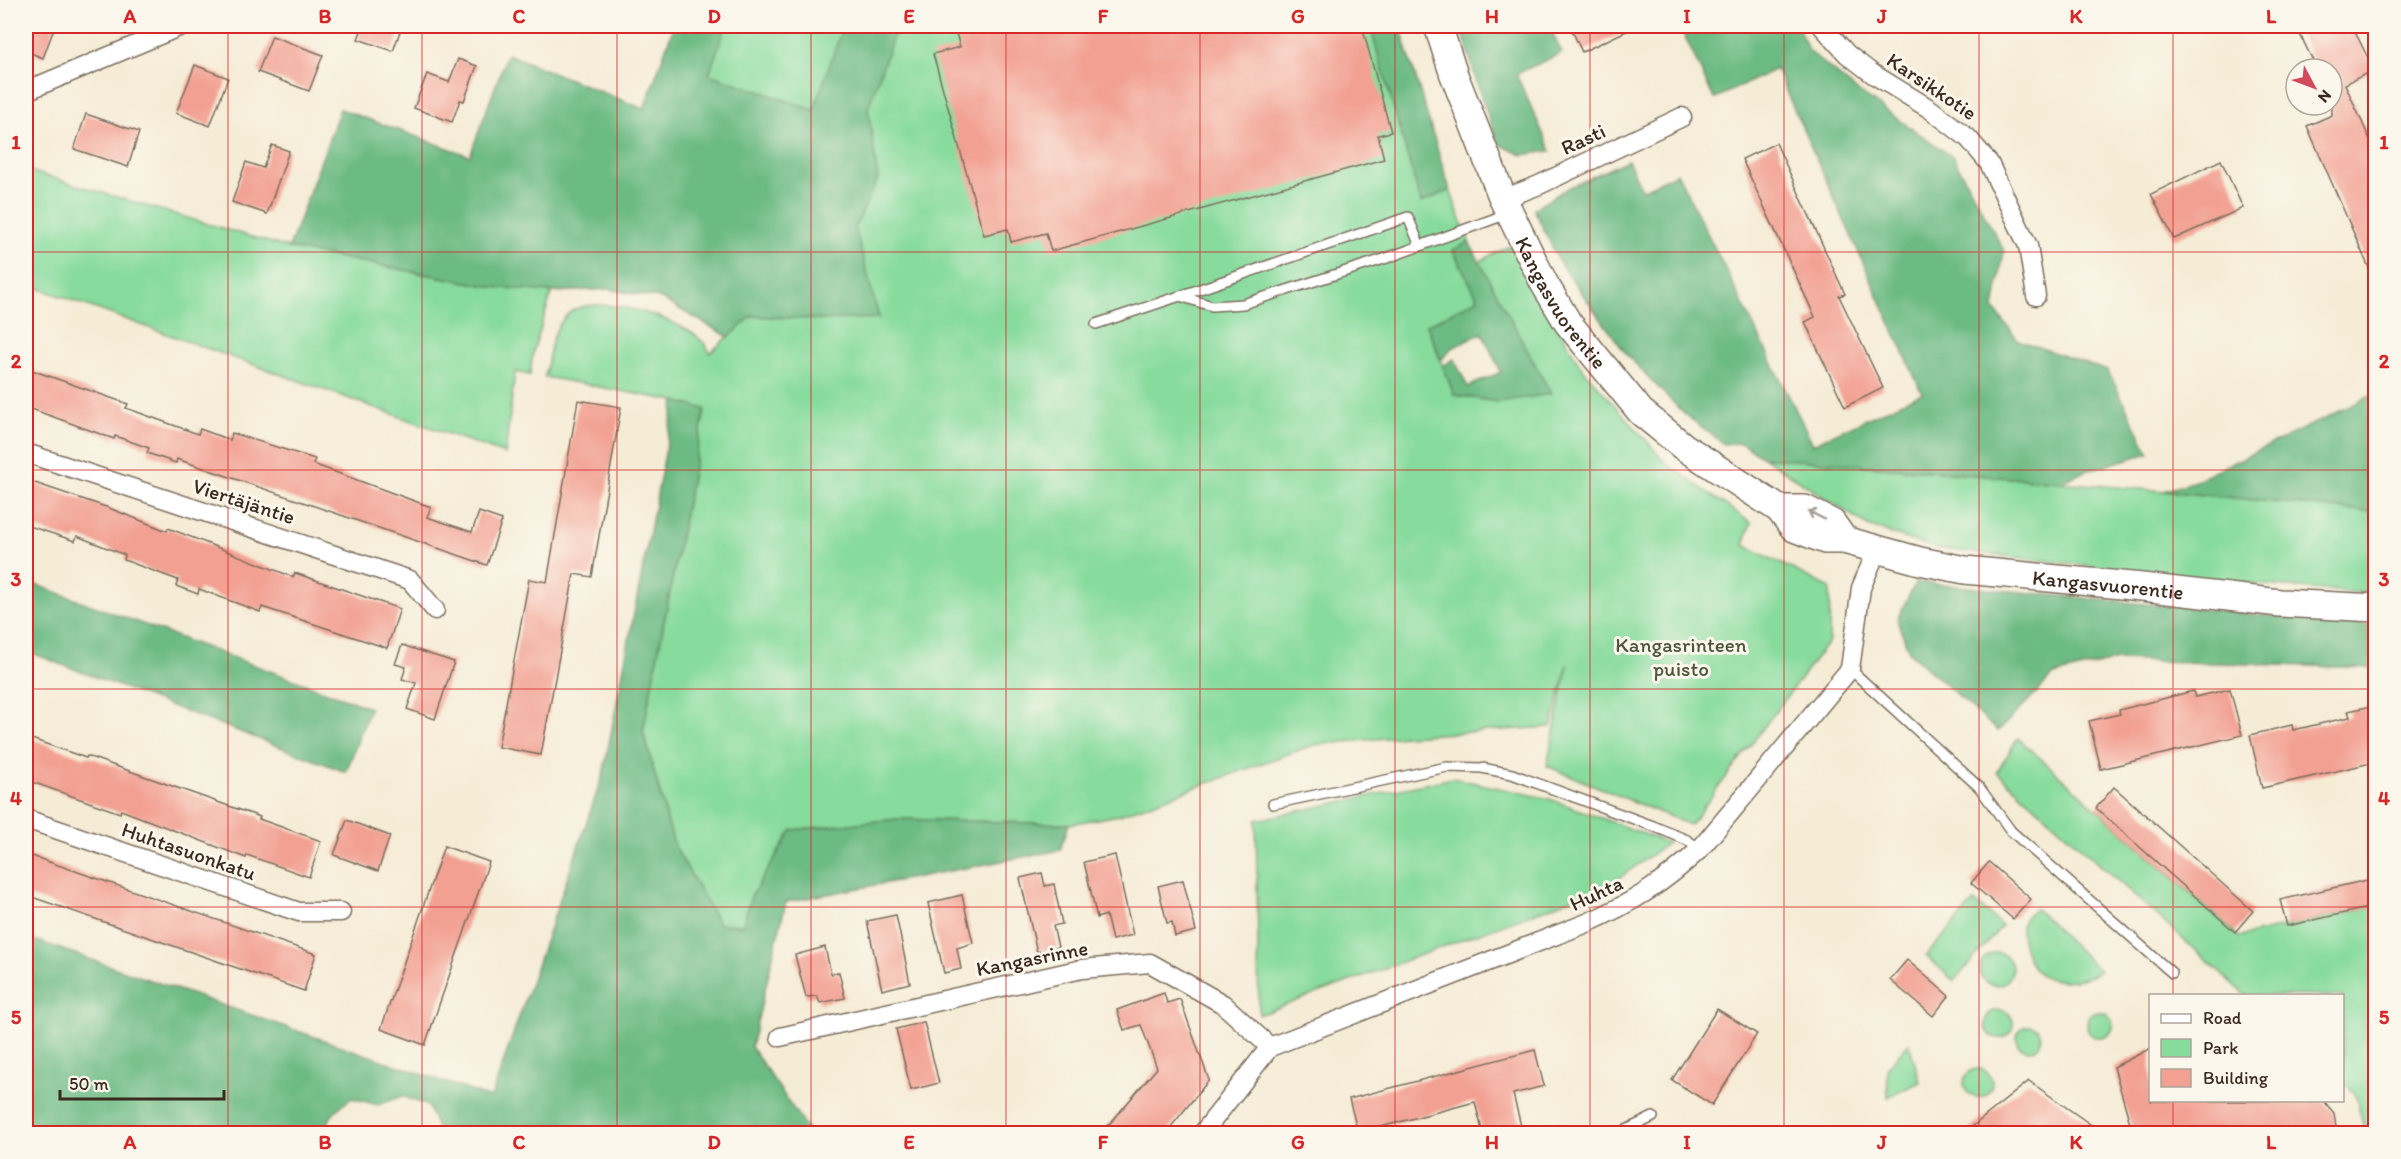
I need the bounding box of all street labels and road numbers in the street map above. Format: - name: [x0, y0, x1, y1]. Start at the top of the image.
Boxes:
- street label: Karsikkotie: [1882, 47, 1982, 125]
- street label: Rasti: [1557, 118, 1609, 160]
- street label: Kangasvuorentie: [1511, 232, 1613, 373]
- street label: Viertäjäntie: [190, 473, 298, 529]
- street label: Kangasvuorentie: [2031, 564, 2185, 604]
- street label: Huhtasuonkatu: [119, 816, 260, 886]
- street label: Huhta: [1566, 870, 1626, 916]
- street label: Kangasrinne: [974, 935, 1090, 981]

